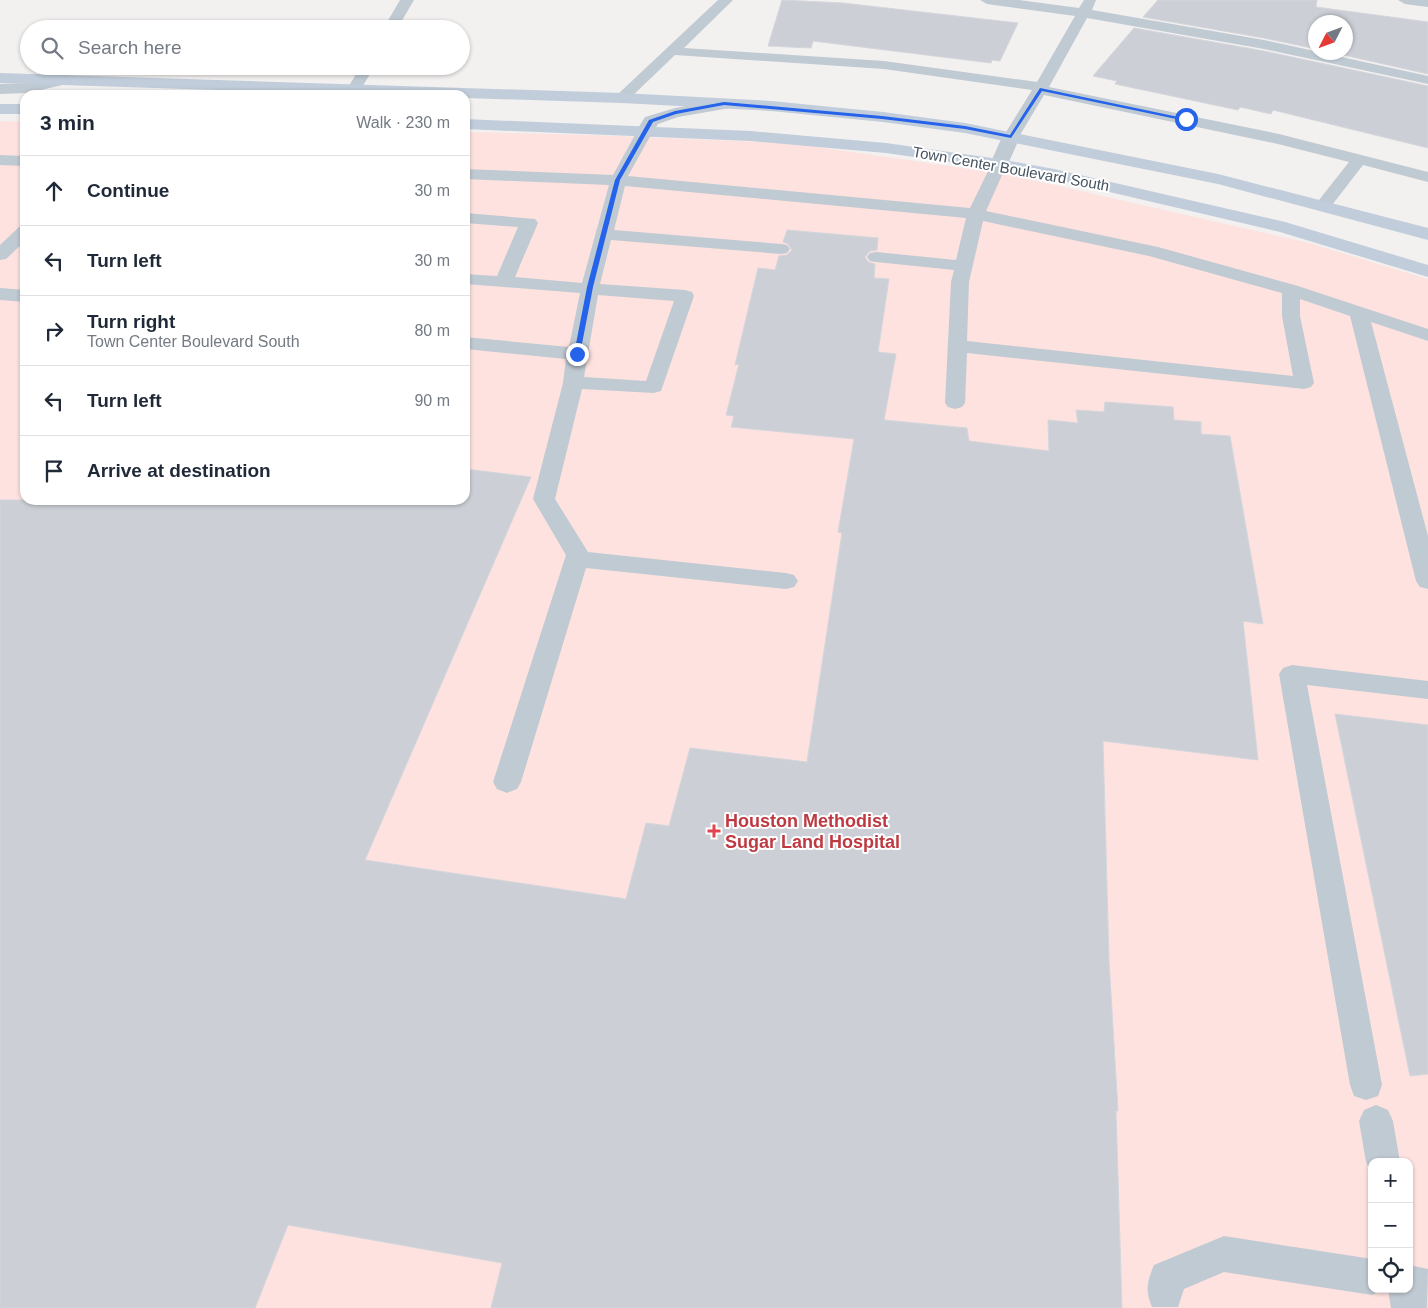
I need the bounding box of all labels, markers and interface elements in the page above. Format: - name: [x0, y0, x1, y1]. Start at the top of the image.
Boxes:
- north arrow: [1308, 15, 1353, 60]
- search box: [20, 20, 470, 75]
- icon: search: [38, 34, 66, 62]
- text: Search here: [78, 37, 182, 58]
- route start: [1175, 108, 1198, 131]
- text: 3 min: [40, 111, 95, 134]
- text: Walk · 230 m: [356, 114, 450, 131]
- street label: Town Center Boulevard South: [911, 143, 1111, 194]
- icon: ahead: [40, 177, 68, 205]
- text: Continue: [87, 180, 169, 201]
- text: 30 m: [414, 182, 450, 199]
- icon: left: [40, 247, 68, 275]
- text: Turn left: [87, 250, 162, 271]
- text: 30 m: [414, 252, 450, 269]
- text: Turn right: [87, 311, 175, 332]
- icon: right: [40, 317, 68, 345]
- text: 80 m: [414, 322, 450, 339]
- text: Town Center Boulevard South: [87, 333, 300, 350]
- route end: [566, 343, 589, 366]
- icon: left: [40, 387, 68, 415]
- text: Turn left: [87, 390, 162, 411]
- text: 90 m: [414, 392, 450, 409]
- icon: arrive: [40, 457, 68, 485]
- text: Arrive at destination: [87, 460, 271, 481]
- place label: Houston Methodist Sugar Land Hospital: [725, 811, 900, 852]
- marker: Houston Methodist Sugar Land Hospital: [707, 824, 721, 838]
- map controls: [1368, 1158, 1413, 1293]
- button: +: [1368, 1158, 1413, 1203]
- button: −: [1368, 1203, 1413, 1248]
- button: locate: [1368, 1248, 1413, 1293]

